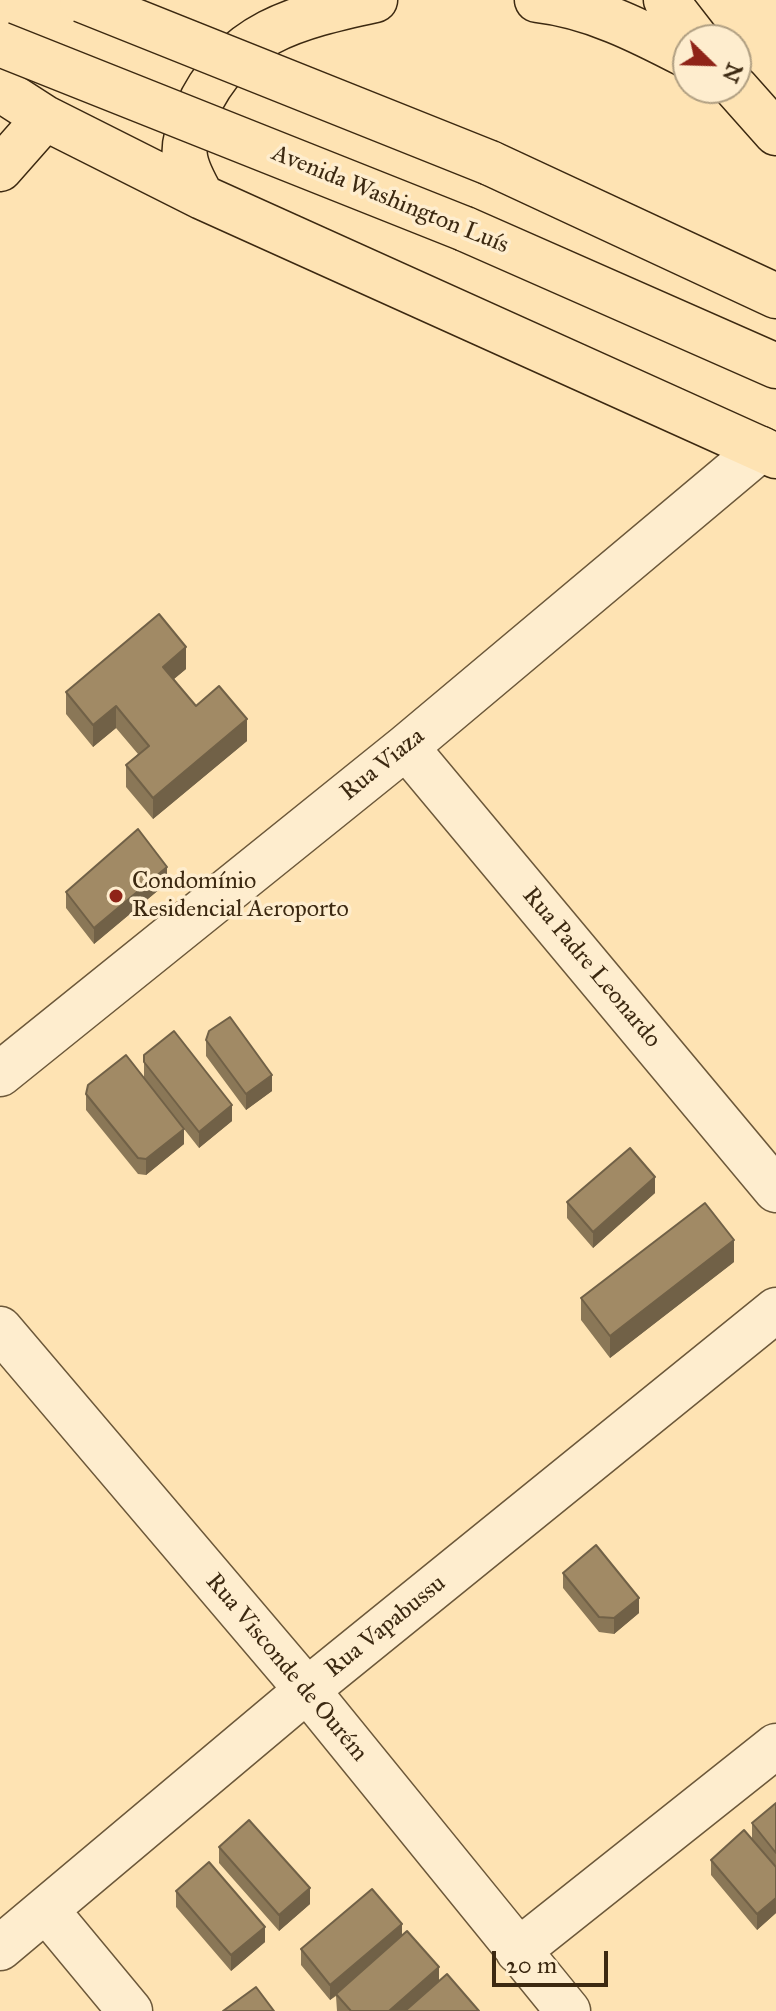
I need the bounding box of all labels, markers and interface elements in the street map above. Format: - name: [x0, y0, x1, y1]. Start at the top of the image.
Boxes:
- north arrow: [672, 24, 752, 104]
- text: N: [717, 59, 749, 87]
- street label: Avenida Washington Luís: [267, 139, 513, 261]
- street label: Rua Viaza: [335, 723, 431, 807]
- place label: Condomínio Residencial Aeroporto: [132, 868, 349, 924]
- street label: Rua Padre Leonardo: [515, 882, 667, 1054]
- marker: Condomínio Residencial Aeroporto: [107, 887, 125, 905]
- street label: Rua Visconde de Ourém: [199, 1568, 373, 1768]
- street label: Rua Vapabussu: [320, 1570, 452, 1684]
- scale bar: [496, 1935, 612, 1985]
- text: 20 m: [506, 1950, 557, 1980]

